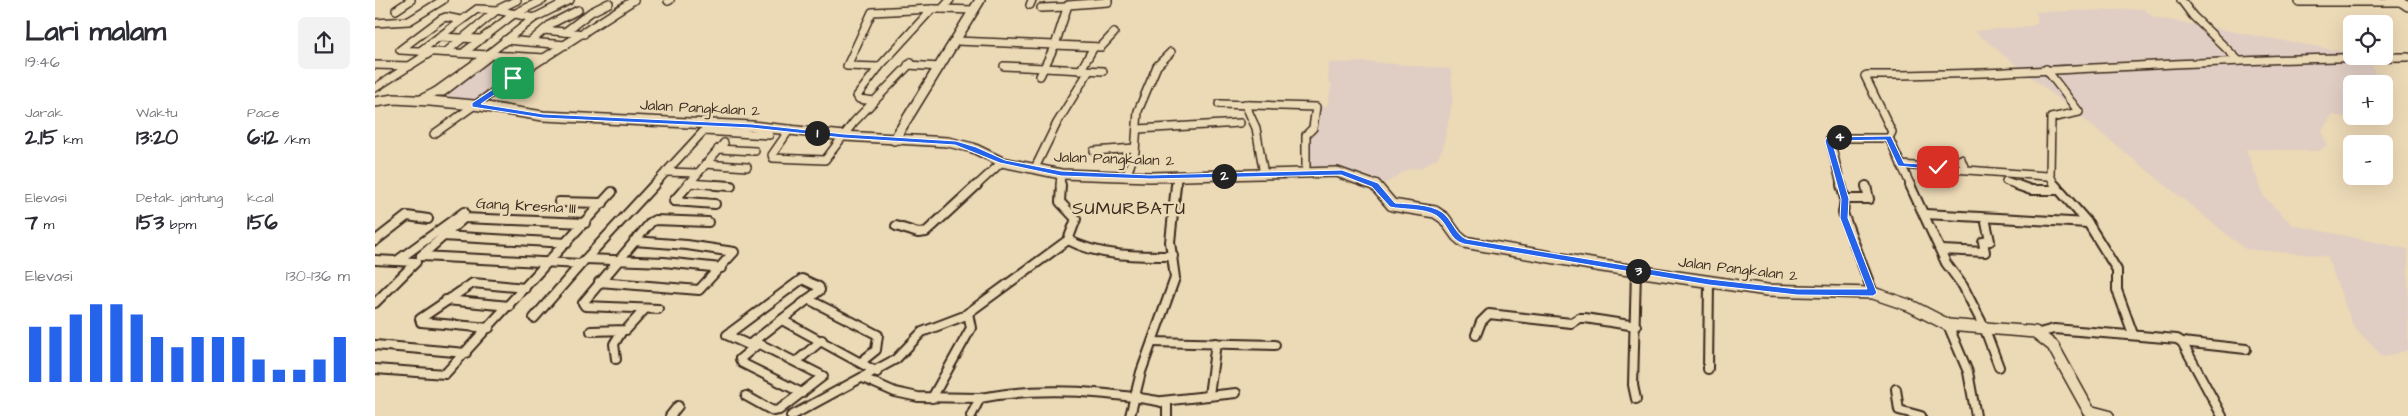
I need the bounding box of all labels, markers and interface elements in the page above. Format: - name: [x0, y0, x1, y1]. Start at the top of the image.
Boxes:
- text: Lari malam: [25, 12, 166, 51]
- map controls: [2343, 15, 2393, 185]
- button: locate: [2343, 15, 2393, 65]
- button: share: [298, 17, 350, 69]
- text: 19:46: [25, 51, 60, 73]
- pin: [492, 57, 534, 99]
- icon: arrive: [499, 64, 527, 92]
- button: +: [2343, 75, 2393, 125]
- street label: Jalan Pangkalan 2: [639, 94, 761, 123]
- text: Jarak: [25, 103, 63, 123]
- text: Waktu: [136, 103, 178, 123]
- text: Pace: [247, 103, 279, 123]
- pin: 1: [805, 120, 829, 146]
- text: 2.15: [25, 123, 58, 152]
- text: 13:20: [136, 123, 178, 152]
- text: 6:12: [247, 123, 278, 152]
- text: 1: [817, 123, 818, 143]
- pin: 4: [1827, 124, 1851, 150]
- text: 4: [1835, 127, 1844, 147]
- text: km: [58, 130, 83, 150]
- text: /km: [278, 130, 310, 150]
- button: −: [2343, 135, 2393, 185]
- street label: Jalan Pangkalan 2: [1053, 146, 1175, 173]
- pin: [1917, 146, 1959, 188]
- icon: check: [1924, 153, 1952, 181]
- pin: 2: [1211, 164, 1237, 188]
- text: 2: [1220, 166, 1229, 186]
- text: Elevasi: [25, 188, 67, 208]
- text: Detak jantung: [136, 188, 223, 208]
- text: kcal: [247, 188, 274, 208]
- street label: Gang Kresna III: [475, 193, 577, 220]
- district label: SUMURBATU: [1072, 196, 1186, 221]
- text: 7: [25, 208, 38, 237]
- text: 153: [136, 208, 164, 237]
- text: 156: [247, 208, 278, 237]
- text: m: [38, 215, 54, 235]
- text: bpm: [164, 215, 196, 235]
- street label: Jalan Pangkalan 2: [1677, 251, 1799, 288]
- pin: 3: [1625, 258, 1651, 284]
- text: 3: [1635, 261, 1642, 281]
- text: Elevasi: [25, 265, 73, 287]
- text: 130–136 m: [286, 265, 350, 287]

